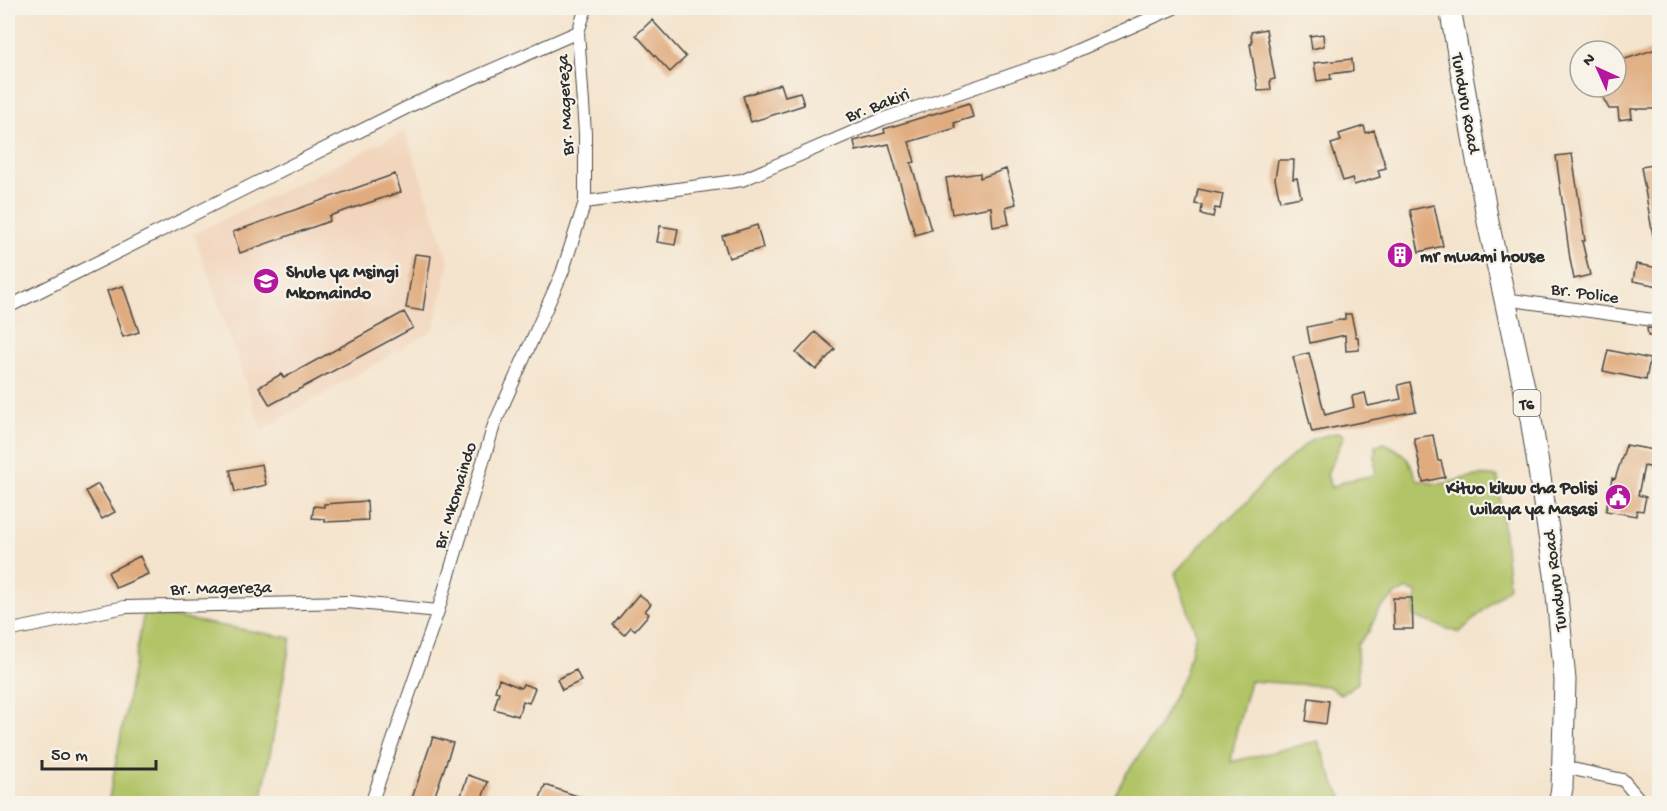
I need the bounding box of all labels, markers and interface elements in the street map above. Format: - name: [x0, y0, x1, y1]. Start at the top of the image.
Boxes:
- north arrow: [1568, 39, 1628, 99]
- text: N: [1579, 50, 1601, 71]
- street label: Tunduru Road: [1445, 51, 1484, 157]
- street label: Br. Magereza: [553, 53, 580, 157]
- street label: Br. Bakiri: [842, 85, 913, 128]
- building icon: mr mwami house: [1385, 240, 1415, 270]
- place label: mr mwami house: [1420, 247, 1545, 268]
- place label: Shule ya Msingi Mkomaindo: [286, 263, 399, 305]
- school or university icon: Shule ya Msingi Mkomaindo: [251, 266, 281, 296]
- street label: Br. Police: [1549, 279, 1620, 310]
- road number: T6: [1514, 390, 1540, 416]
- street label: Br. Mkomaindo: [430, 440, 483, 553]
- place label: Kituo kikuu cha Polisi wilaya ya Masasi: [1445, 479, 1598, 521]
- public building icon: Kituo kikuu cha Polisi wilaya ya Masasi: [1603, 482, 1633, 512]
- street label: Tunduru Road: [1540, 528, 1573, 633]
- street label: Br. Magereza: [169, 578, 273, 601]
- scale bar: [42, 733, 156, 771]
- text: 50 m: [51, 746, 88, 767]

